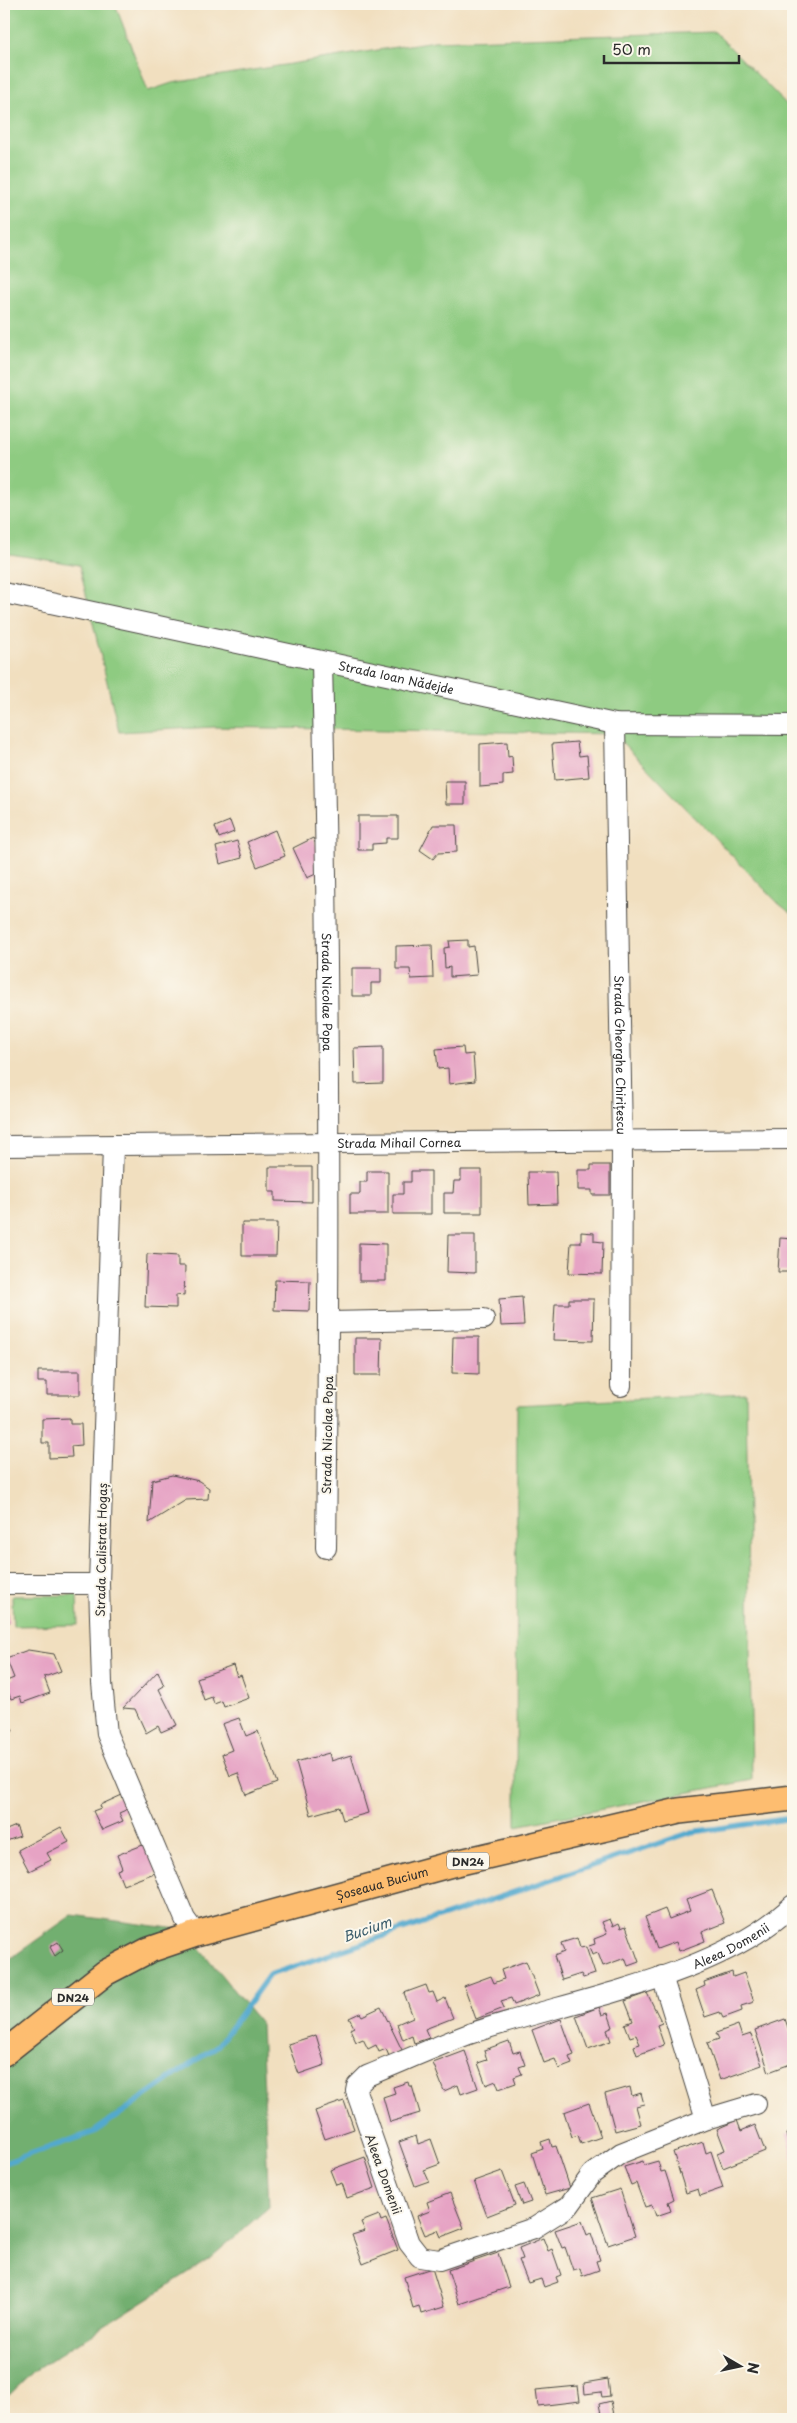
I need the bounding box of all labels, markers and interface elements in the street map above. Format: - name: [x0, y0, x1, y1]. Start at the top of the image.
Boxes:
- scale bar: [604, 32, 740, 64]
- text: 50 m: [612, 37, 651, 60]
- street label: Strada Ioan Nădejde: [337, 656, 455, 698]
- street label: Strada Nicolae Popa: [318, 933, 337, 1052]
- street label: Strada Gheorghe Chirițescu: [610, 975, 631, 1135]
- street label: Strada Mihail Cornea: [337, 1133, 462, 1152]
- street label: Strada Nicolae Popa: [317, 1375, 337, 1494]
- street label: Strada Calistrat Hogaș: [91, 1482, 111, 1617]
- road number: DN24: [447, 1852, 489, 1870]
- street label: Șoseaua Bucium: [334, 1862, 430, 1904]
- water label: Bucium: [340, 1911, 394, 1947]
- street label: Aleea Domenii: [690, 1918, 773, 1973]
- road number: DN24: [52, 1988, 94, 2005]
- street label: Aleea Domenii: [361, 2131, 407, 2217]
- north arrow: [714, 2340, 764, 2390]
- text: N: [742, 2361, 765, 2375]

